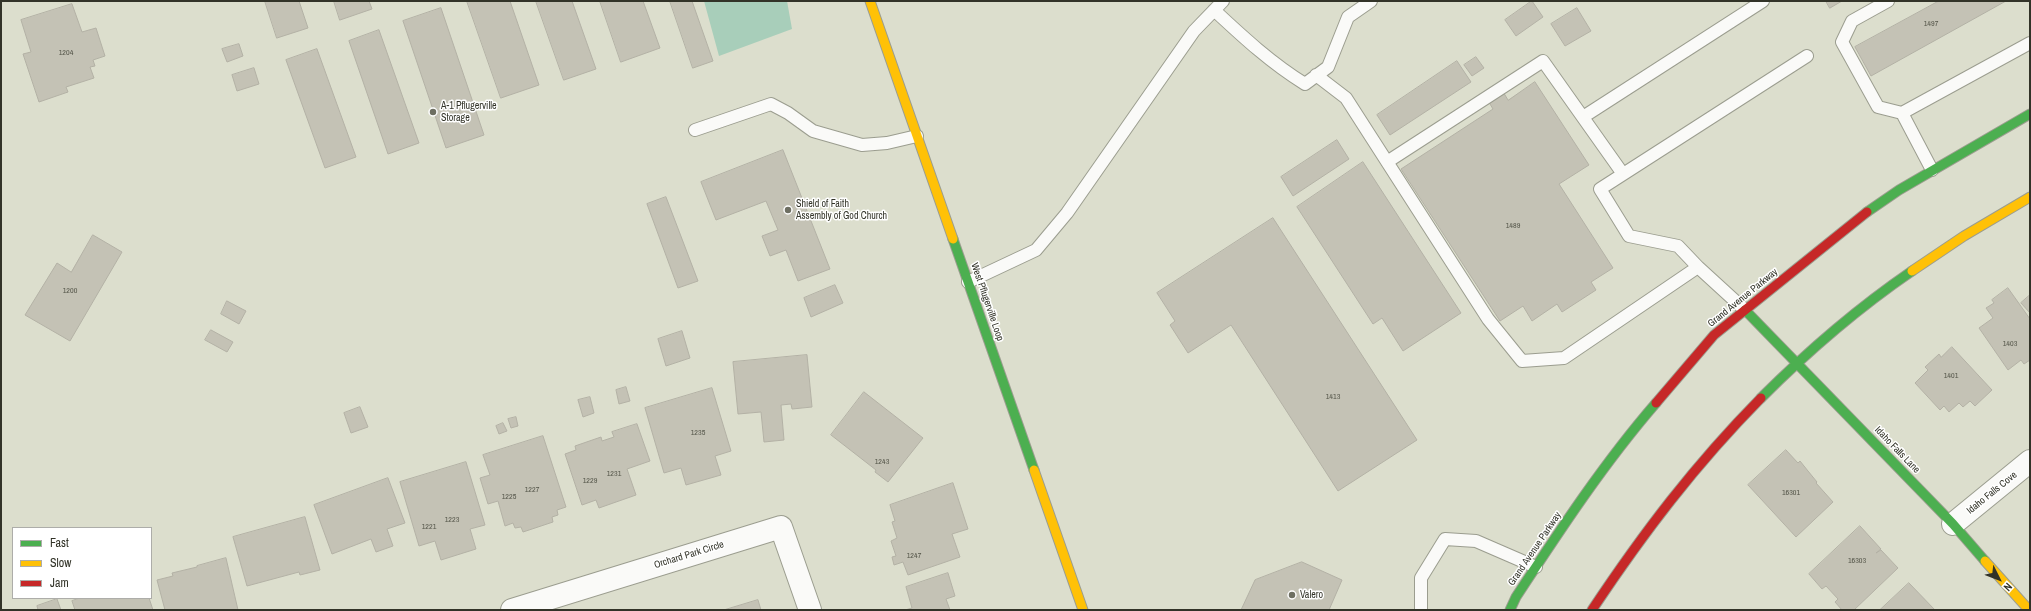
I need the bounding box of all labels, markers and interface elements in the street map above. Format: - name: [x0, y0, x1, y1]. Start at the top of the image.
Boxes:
- house number: 1497: [1924, 19, 1938, 29]
- house number: 1204: [59, 48, 73, 58]
- place label: A-1 Pflugerville Storage: [441, 100, 497, 124]
- marker: A-1 Pflugerville Storage: [428, 107, 438, 117]
- place label: Shield of Faith Assembly of God Church: [796, 198, 887, 222]
- marker: Shield of Faith Assembly of God Church: [783, 205, 793, 215]
- house number: 1489: [1506, 221, 1520, 231]
- street label: West Pflugerville Loop: [968, 261, 1006, 343]
- street label: Grand Avenue Parkway: [1706, 266, 1780, 330]
- house number: 1200: [63, 286, 77, 296]
- house number: 1403: [2003, 339, 2017, 349]
- house number: 1401: [1944, 371, 1958, 381]
- house number: 1413: [1326, 392, 1340, 402]
- street label: Idaho Falls Lane: [1872, 424, 1922, 476]
- house number: 1235: [691, 428, 705, 438]
- house number: 1243: [875, 457, 889, 467]
- house number: 1231: [607, 469, 621, 479]
- street label: Idaho Falls Cove: [1964, 469, 2020, 517]
- house number: 1229: [583, 476, 597, 486]
- house number: 1227: [525, 485, 539, 495]
- house number: 16301: [1782, 488, 1800, 498]
- house number: 1225: [502, 492, 516, 502]
- street label: Grand Avenue Parkway: [1506, 510, 1564, 588]
- house number: 1223: [445, 515, 459, 525]
- house number: 1221: [422, 522, 436, 532]
- legend: [12, 527, 152, 599]
- text: Fast: [50, 535, 69, 551]
- street label: Orchard Park Circle: [653, 539, 725, 571]
- house number: 1247: [907, 551, 921, 561]
- text: Slow: [50, 555, 71, 571]
- house number: 16303: [1848, 556, 1866, 566]
- north arrow: [1979, 559, 2019, 599]
- text: Jam: [50, 575, 69, 591]
- text: N: [2001, 580, 2015, 594]
- place label: Valero: [1300, 589, 1323, 601]
- marker: Valero: [1287, 590, 1297, 600]

